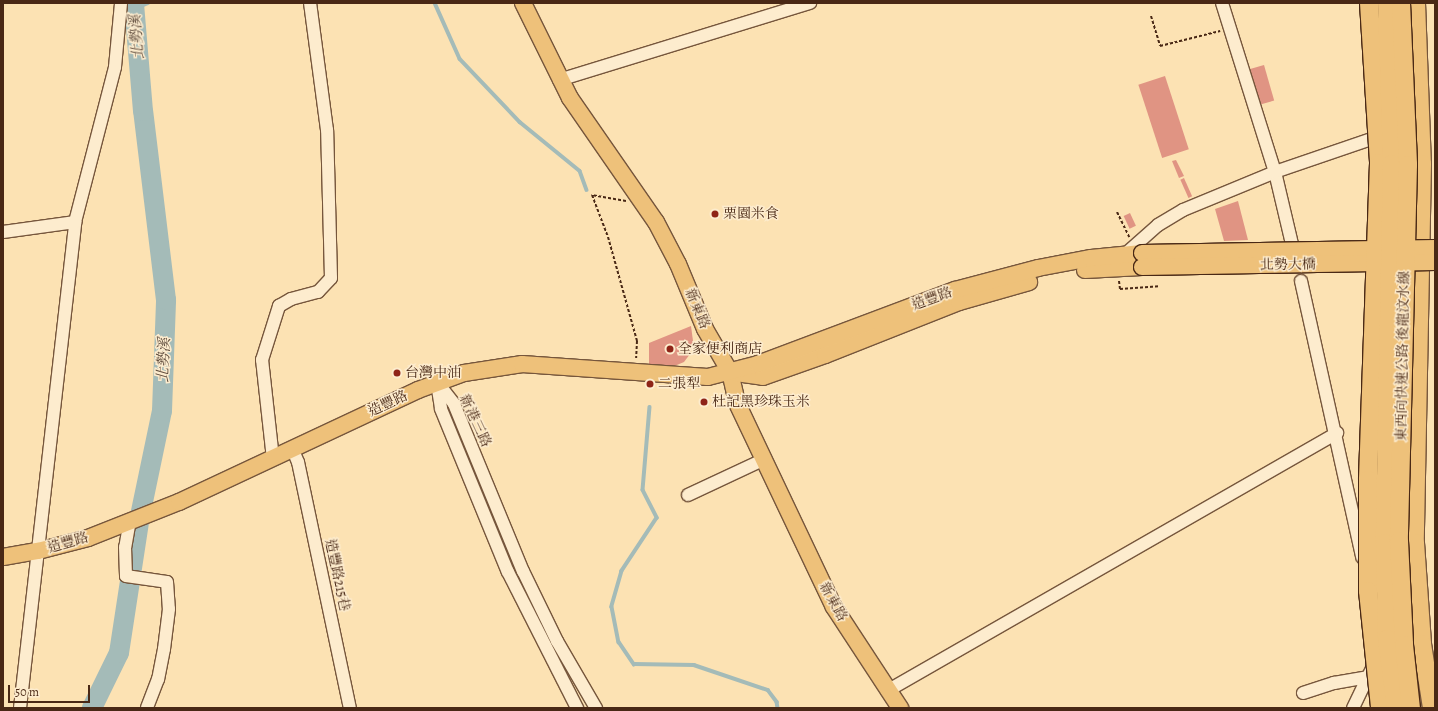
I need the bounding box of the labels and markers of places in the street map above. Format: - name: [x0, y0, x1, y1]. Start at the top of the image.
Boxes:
- place label: 栗園米食: [723, 206, 779, 222]
- marker: 栗園米食: [710, 209, 720, 219]
- place label: 全家便利商店: [678, 341, 762, 357]
- marker: 全家便利商店: [665, 344, 675, 354]
- place label: 台灣中油: [405, 365, 461, 381]
- marker: 台灣中油: [392, 368, 402, 378]
- place label: 二張犁: [658, 376, 700, 392]
- marker: 二張犁: [645, 379, 655, 389]
- place label: 杜記黑珍珠玉米: [712, 394, 810, 410]
- marker: 杜記黑珍珠玉米: [699, 397, 709, 407]

